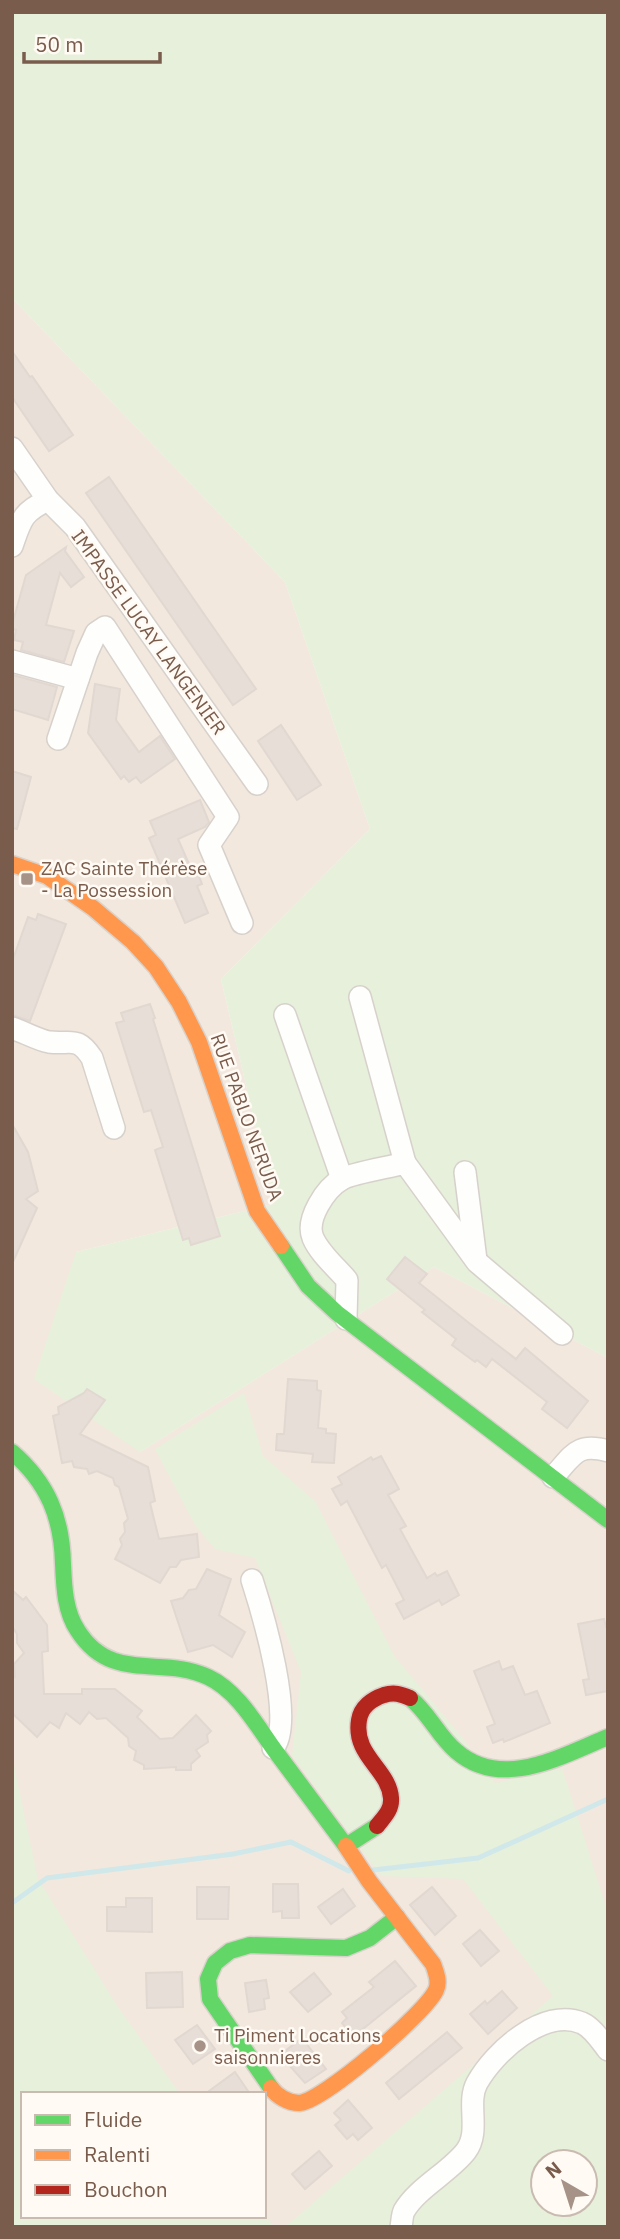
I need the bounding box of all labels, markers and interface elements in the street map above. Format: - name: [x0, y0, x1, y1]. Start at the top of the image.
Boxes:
- scale bar: [24, 21, 161, 65]
- text: 50 m: [35, 30, 84, 58]
- street label: IMPASSE LUCAY LANGENIER: [66, 525, 232, 739]
- place label: ZAC Sainte Thérèse - La Possession: [41, 856, 208, 902]
- marker: ZAC Sainte Thérèse - La Possession: [19, 871, 35, 887]
- street label: RUE PABLO NERUDA: [206, 1030, 288, 1204]
- place label: Ti Piment Locations saisonnieres: [214, 2023, 381, 2069]
- marker: Ti Piment Locations saisonnieres: [192, 2038, 208, 2054]
- legend: [21, 2092, 266, 2218]
- text: Fluide: [84, 2105, 142, 2133]
- text: Ralenti: [84, 2140, 150, 2168]
- north arrow: [529, 2148, 599, 2218]
- text: N: [540, 2156, 566, 2183]
- text: Bouchon: [84, 2175, 168, 2203]

